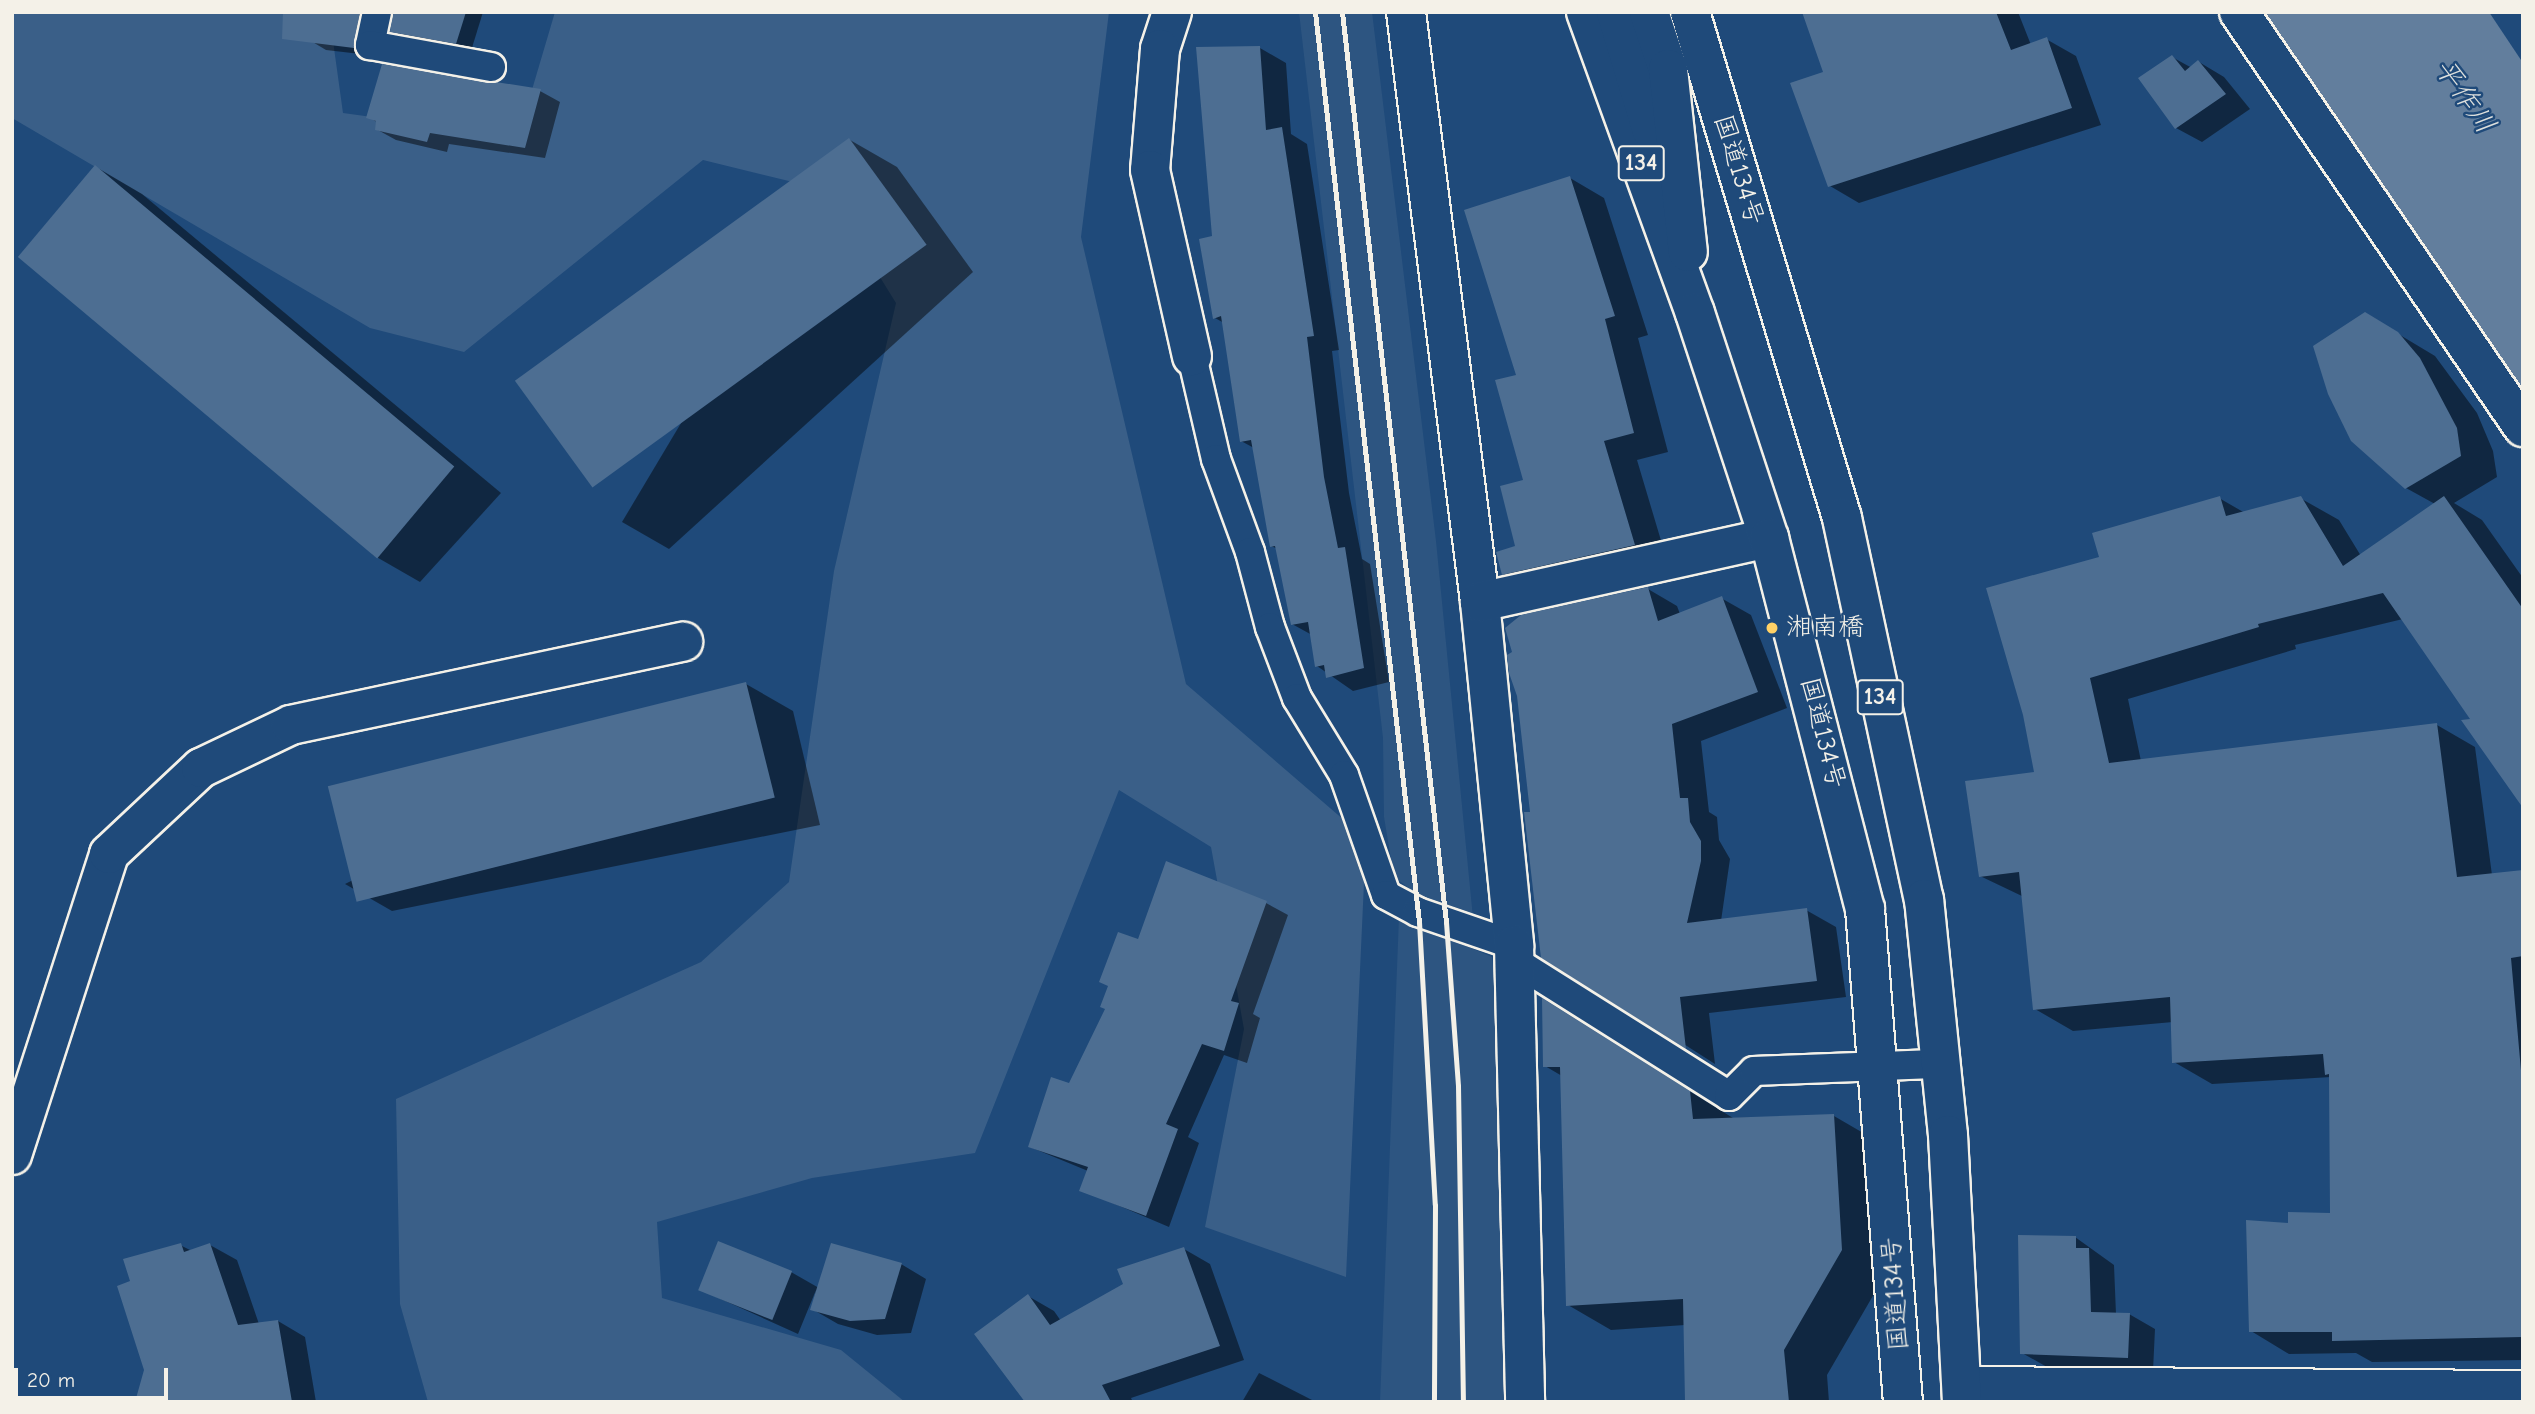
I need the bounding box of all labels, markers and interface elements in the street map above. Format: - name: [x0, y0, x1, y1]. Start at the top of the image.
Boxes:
- water label: 平作川: [2427, 52, 2503, 140]
- street label: 国道134号: [1706, 111, 1770, 229]
- road number: 134: [1616, 142, 1666, 183]
- place label: 湘南橋: [1786, 612, 1864, 644]
- marker: 湘南橋: [1764, 620, 1780, 636]
- street label: 国道134号: [1793, 674, 1851, 792]
- road number: 134: [1856, 676, 1904, 718]
- street label: 国道134号: [1876, 1236, 1916, 1352]
- scale bar: [18, 1354, 172, 1398]
- text: 20 m: [27, 1368, 75, 1392]

